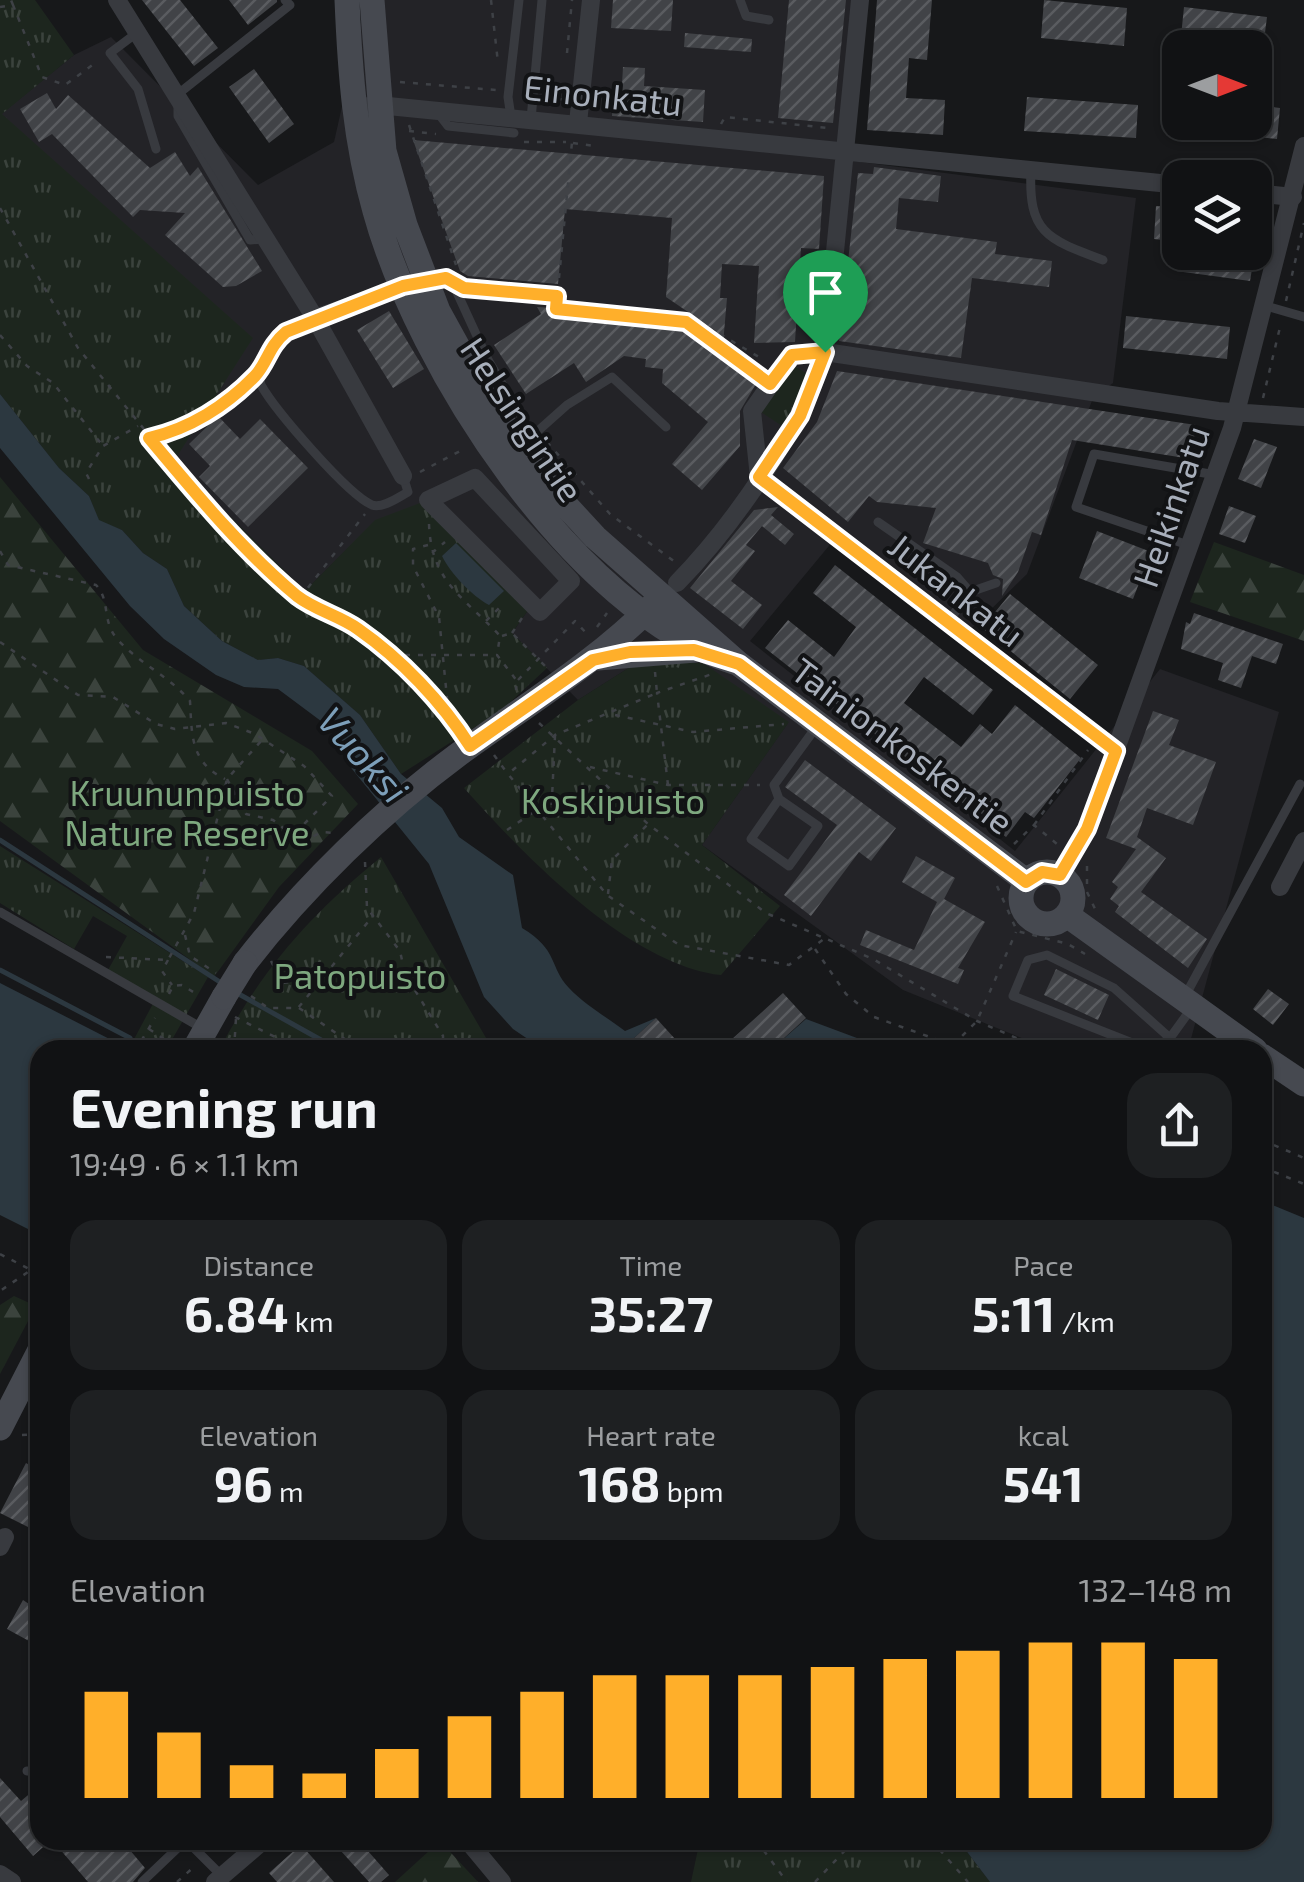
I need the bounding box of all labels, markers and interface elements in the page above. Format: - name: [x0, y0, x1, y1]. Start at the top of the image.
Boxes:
- north arrow: [1162, 30, 1272, 140]
- map controls: [1162, 30, 1272, 270]
- street label: Einonkatu: [522, 65, 684, 123]
- button: layers: [1162, 160, 1272, 270]
- pin: [783, 250, 868, 353]
- icon: arrive: [798, 265, 853, 320]
- street label: Helsingintie: [453, 329, 593, 509]
- street label: Heikinkatu: [1123, 420, 1217, 592]
- street label: Jukankatu: [881, 523, 1033, 655]
- street label: Tainionkoskentie: [784, 648, 1022, 842]
- water label: Vuoksi: [309, 696, 419, 812]
- park label: Kruununpuisto Nature Reserve: [64, 771, 310, 853]
- park label: Koskipuisto: [521, 779, 705, 821]
- park label: Patopuisto: [274, 954, 446, 996]
- text: Evening run: [70, 1073, 378, 1139]
- button: share: [1127, 1073, 1232, 1178]
- text: 19:49 · 6 × 1.1 km: [70, 1144, 299, 1182]
- text: Distance: [203, 1248, 314, 1282]
- text: Time: [620, 1248, 682, 1282]
- text: Pace: [1013, 1248, 1073, 1282]
- text: 6.84: [184, 1282, 289, 1342]
- text: 35:27: [589, 1282, 713, 1342]
- text: 5:11: [972, 1282, 1055, 1342]
- text: km: [289, 1304, 334, 1338]
- text: /km: [1055, 1304, 1115, 1338]
- text: Elevation: [199, 1418, 318, 1452]
- text: Heart rate: [586, 1418, 716, 1452]
- text: kcal: [1018, 1418, 1069, 1452]
- text: 96: [214, 1452, 273, 1512]
- text: 168: [578, 1452, 661, 1512]
- text: 541: [1003, 1452, 1084, 1512]
- text: m: [273, 1474, 304, 1508]
- text: bpm: [661, 1474, 724, 1508]
- text: Elevation: [70, 1570, 206, 1608]
- text: 132–148 m: [1079, 1570, 1232, 1608]

